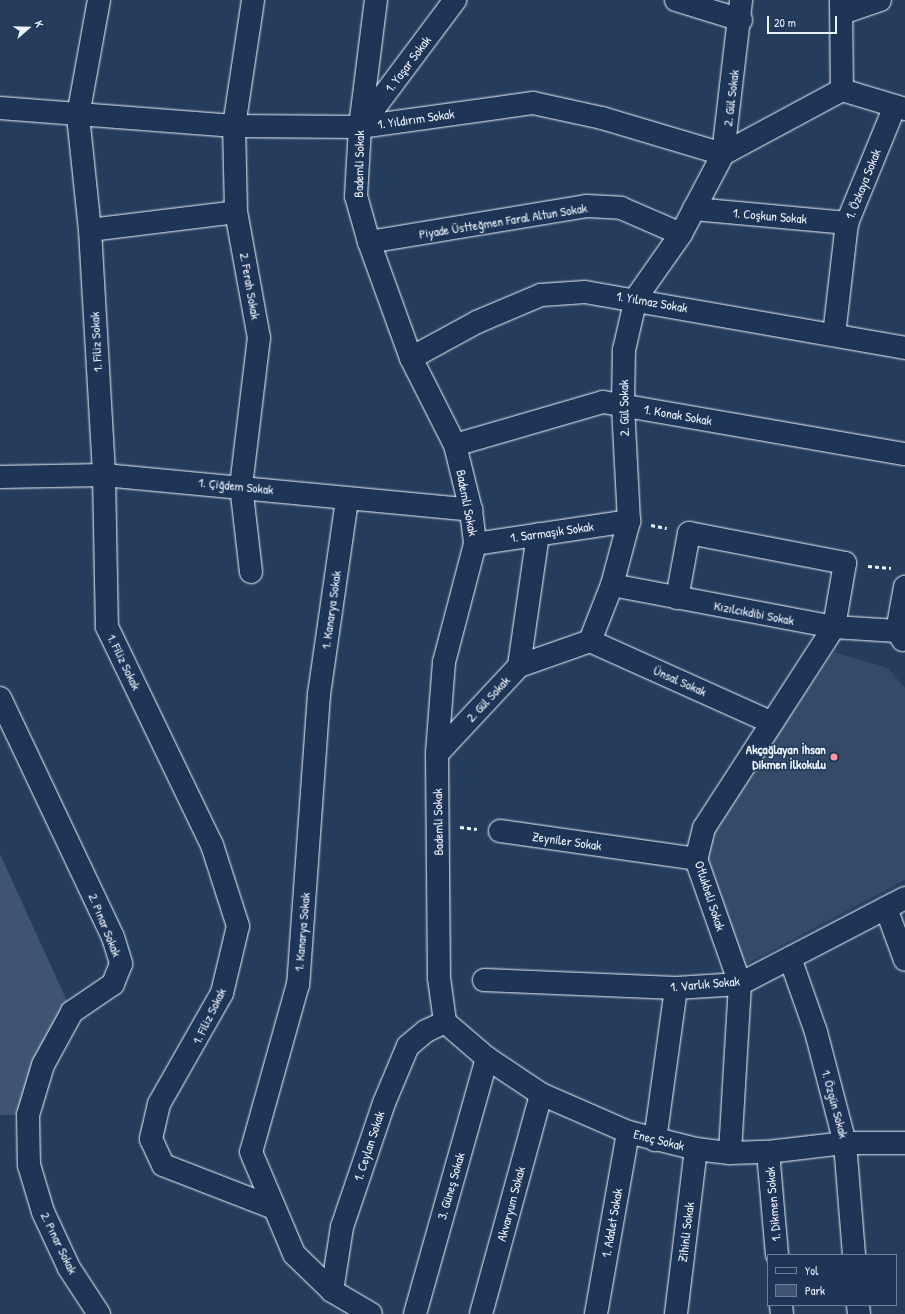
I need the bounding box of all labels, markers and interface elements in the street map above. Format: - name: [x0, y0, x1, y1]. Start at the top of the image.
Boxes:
- north arrow: [8, 8, 48, 48]
- scale bar: [769, 8, 839, 34]
- text: 20 m: [774, 14, 796, 31]
- text: K: [32, 19, 47, 29]
- street label: 1. Yaşar Sokak: [382, 33, 434, 95]
- street label: 2. Gül Sokak: [720, 69, 742, 127]
- street label: 1. Yıldırım Sokak: [377, 106, 455, 132]
- street label: Bademli Sokak: [351, 130, 367, 198]
- street label: 1. Özkaya Sokak: [842, 147, 884, 221]
- street label: Piyade Üstteğmen Faral Altun Sokak: [418, 200, 588, 242]
- street label: 1. Coşkun Sokak: [732, 205, 808, 227]
- street label: 2. Ferah Sokak: [236, 251, 264, 321]
- street label: 1. Yılmaz Sokak: [615, 288, 689, 316]
- street label: 1. Filiz Sokak: [87, 311, 105, 373]
- street label: 2. Gül Sokak: [616, 379, 632, 437]
- street label: 1. Konak Sokak: [643, 401, 713, 429]
- street label: Bademli Sokak: [453, 469, 481, 537]
- street label: 1. Çiğdem Sokak: [198, 474, 274, 498]
- street label: 1. Sarmaşık Sokak: [509, 518, 595, 546]
- street label: 1. Kanarya Sokak: [318, 570, 344, 650]
- street label: Kızılcıkdibi Sokak: [713, 598, 795, 628]
- street label: 1. Filiz Sokak: [104, 631, 144, 693]
- street label: Ünsal Sokak: [651, 662, 709, 700]
- street label: 2. Gül Sokak: [463, 673, 513, 725]
- place label: Akçağlayan İhsan Dikmen İlkokulu: [746, 742, 826, 773]
- marker: Akçağlayan İhsan Dikmen İlkokulu: [829, 752, 839, 762]
- street label: Bademli Sokak: [430, 788, 446, 856]
- street label: Zeyniler Sokak: [531, 828, 603, 854]
- street label: Otlukbeli Sokak: [691, 859, 729, 933]
- street label: 2. Pınar Sokak: [85, 891, 125, 959]
- street label: 1. Kanarya Sokak: [291, 892, 313, 972]
- street label: 1. Varlık Sokak: [670, 973, 740, 995]
- street label: 1. Filiz Sokak: [189, 985, 229, 1047]
- street label: 1. Özgün Sokak: [818, 1068, 852, 1140]
- street label: 1. Ceylan Sokak: [350, 1109, 388, 1183]
- street label: Eneç Sokak: [632, 1126, 686, 1154]
- street label: 3. Güneş Sokak: [434, 1151, 468, 1221]
- street label: Akvaryum Sokak: [494, 1165, 528, 1243]
- street label: 1. Dikmen Sokak: [762, 1166, 784, 1242]
- street label: 1. Adalet Sokak: [598, 1187, 626, 1259]
- street label: Zihinli Sokak: [675, 1201, 697, 1263]
- street label: 2. Pınar Sokak: [37, 1209, 81, 1277]
- legend: [767, 1254, 897, 1306]
- text: Yol: [805, 1262, 818, 1279]
- text: Park: [805, 1282, 825, 1299]

